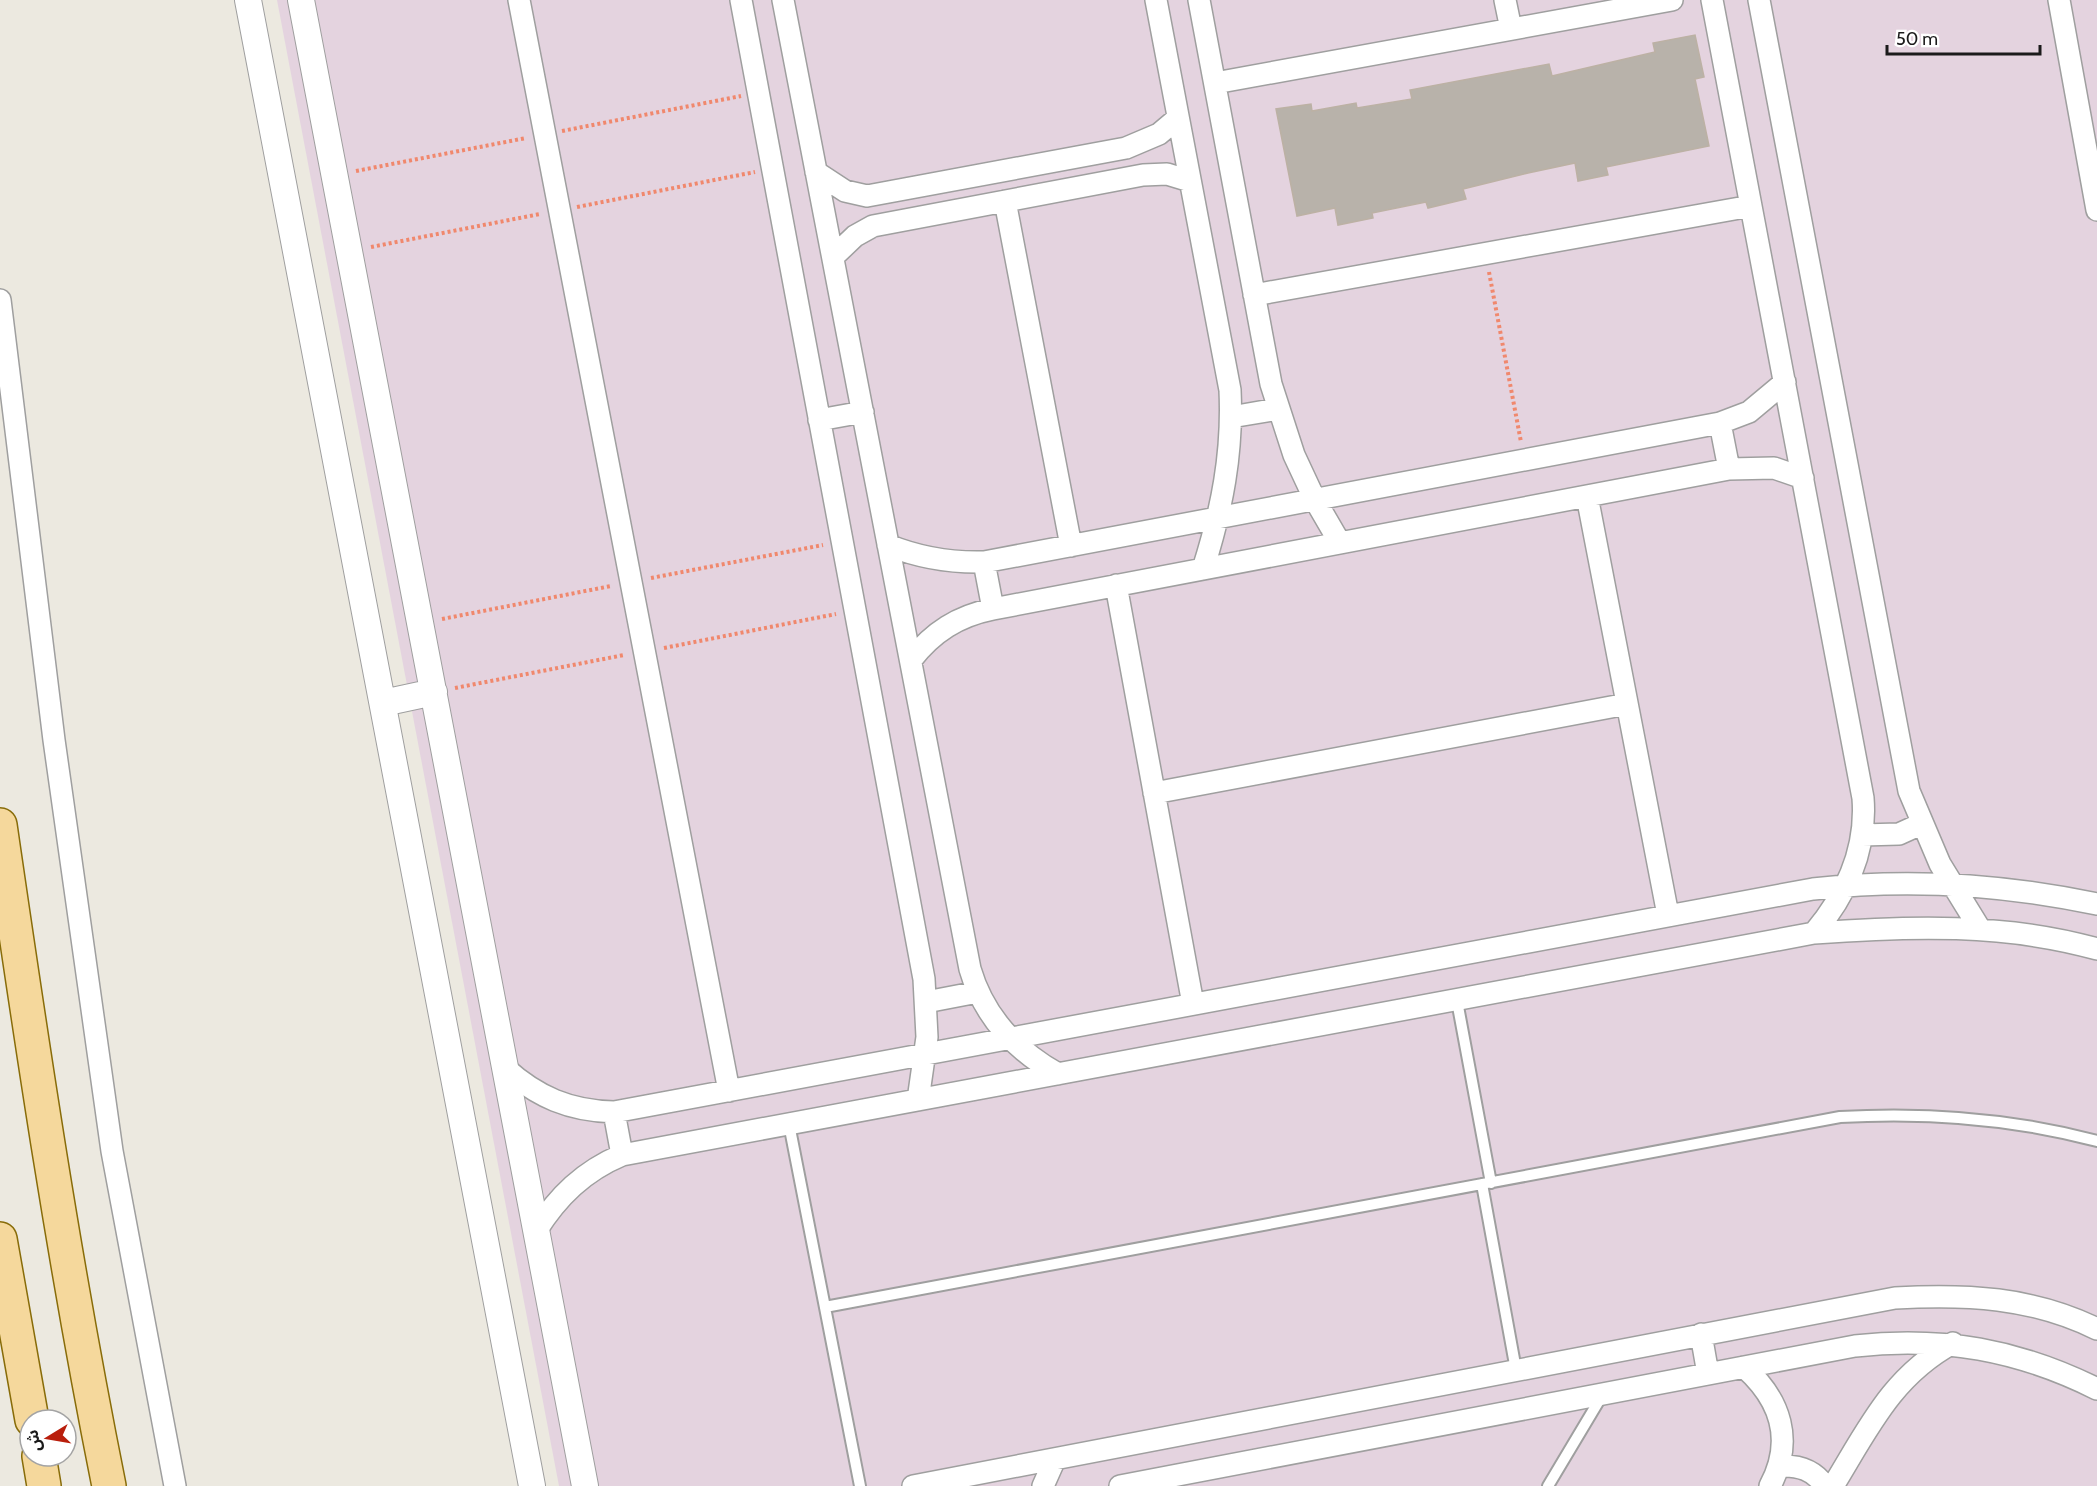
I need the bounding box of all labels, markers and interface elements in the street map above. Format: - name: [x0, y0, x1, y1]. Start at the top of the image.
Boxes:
- scale bar: [1887, 18, 2040, 56]
- text: 50 m: [1896, 28, 1938, 50]
- north arrow: [18, 1408, 78, 1468]
- text: ش: [22, 1428, 45, 1453]

